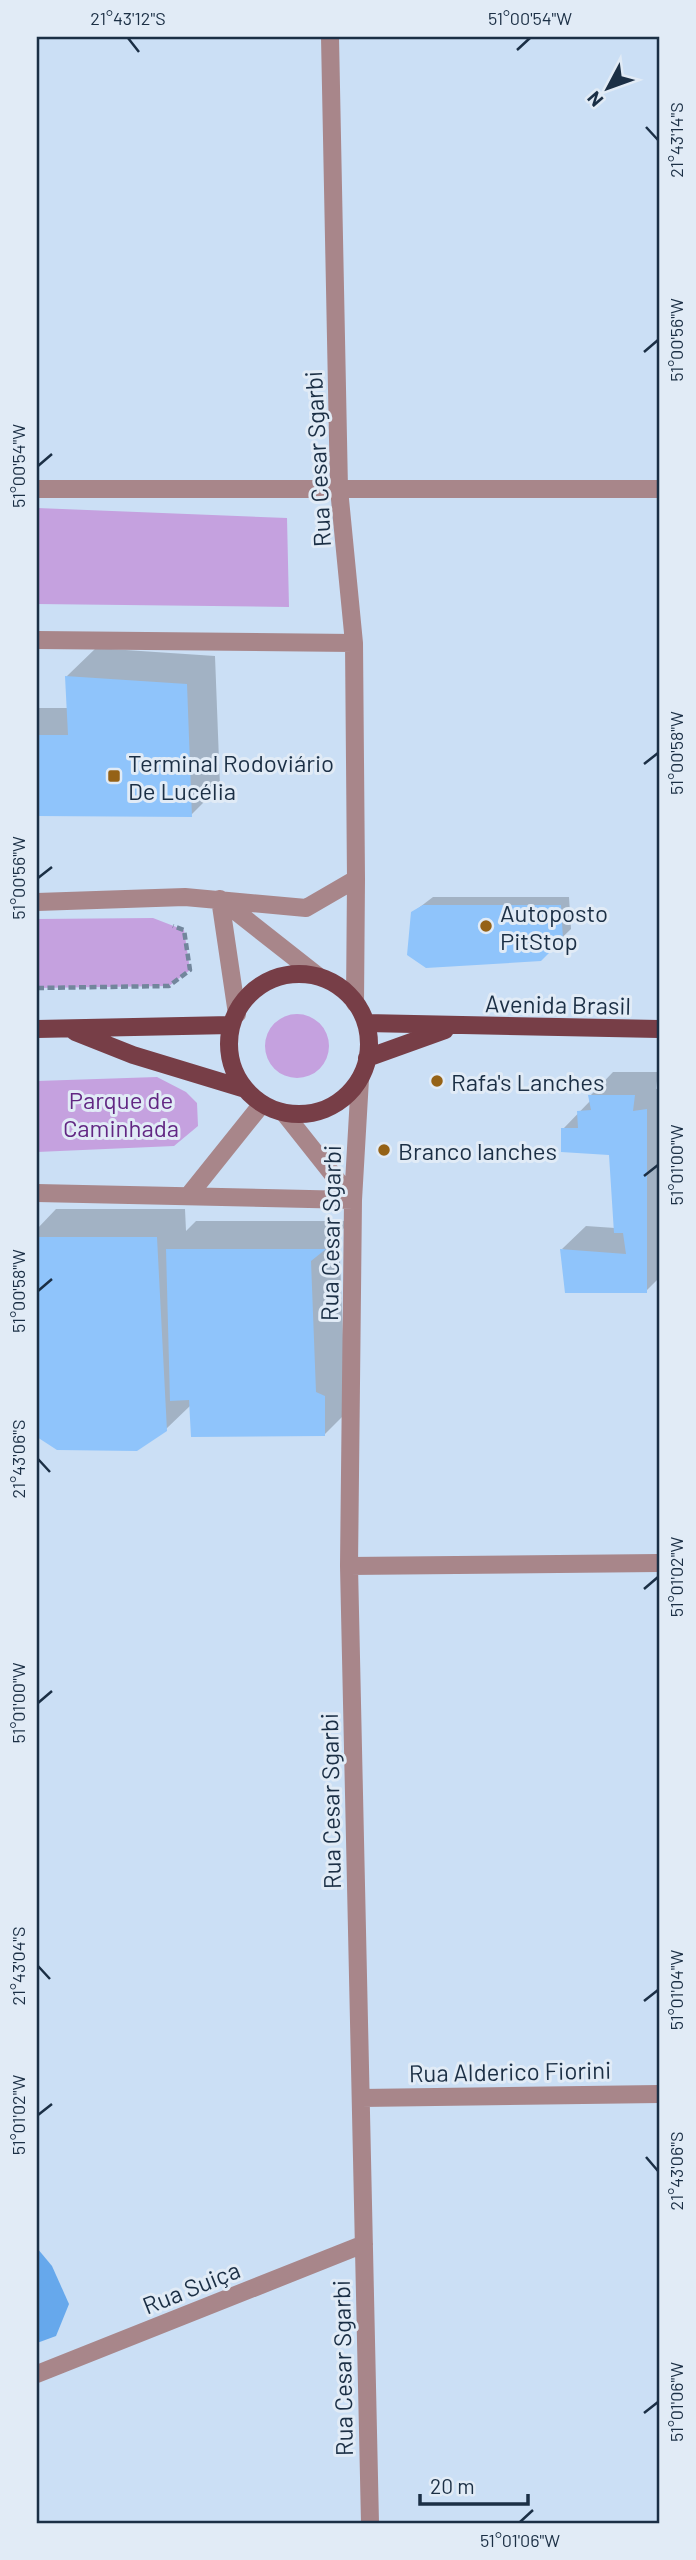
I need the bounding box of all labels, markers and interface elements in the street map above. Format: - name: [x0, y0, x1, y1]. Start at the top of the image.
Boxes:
- text: 21°43'12"S: [90, 7, 166, 29]
- text: 51°00'54"W: [488, 7, 572, 29]
- north arrow: [574, 52, 644, 122]
- text: N: [582, 87, 608, 112]
- text: 21°43'14"S: [665, 102, 687, 178]
- text: 51°00'56"W: [665, 298, 687, 382]
- street label: Rua Cesar Sgarbi: [298, 370, 336, 548]
- text: 51°00'54"W: [7, 424, 29, 508]
- text: 51°00'58"W: [665, 711, 687, 795]
- place label: Terminal Rodoviário De Lucélia: [128, 748, 334, 805]
- marker: Terminal Rodoviário De Lucélia: [106, 768, 122, 784]
- text: 51°00'56"W: [7, 836, 29, 920]
- place label: Autoposto PitStop: [500, 898, 608, 955]
- marker: Autoposto PitStop: [478, 918, 494, 934]
- street label: Avenida Brasil: [485, 988, 631, 1020]
- place label: Rafa's Lanches: [451, 1067, 604, 1096]
- marker: Rafa's Lanches: [429, 1073, 445, 1089]
- park label: Parque de Caminhada: [63, 1085, 179, 1142]
- text: 51°01'00"W: [665, 1124, 687, 1206]
- place label: Branco lanches: [398, 1136, 557, 1165]
- marker: Branco lanches: [376, 1142, 392, 1158]
- street label: Rua Cesar Sgarbi: [314, 1145, 346, 1321]
- text: 51°00'58"W: [7, 1249, 29, 1333]
- text: 21°43'06"S: [7, 1420, 29, 1498]
- text: 51°01'02"W: [665, 1537, 687, 1617]
- text: 51°01'00"W: [7, 1662, 29, 1744]
- street label: Rua Cesar Sgarbi: [314, 1713, 346, 1889]
- text: 21°43'04"S: [7, 1926, 29, 2006]
- text: 51°01'04"W: [665, 1950, 687, 2030]
- street label: Rua Alderico Fiorini: [409, 2055, 611, 2087]
- text: 51°01'02"W: [7, 2075, 29, 2155]
- text: 21°43'06"S: [665, 2132, 687, 2210]
- street label: Rua Suiça: [138, 2254, 244, 2320]
- street label: Rua Cesar Sgarbi: [326, 2280, 358, 2456]
- text: 51°01'06"W: [665, 2362, 687, 2442]
- scale bar: [420, 2462, 528, 2506]
- text: 20 m: [430, 2473, 475, 2498]
- text: 51°01'06"W: [480, 2529, 560, 2551]

